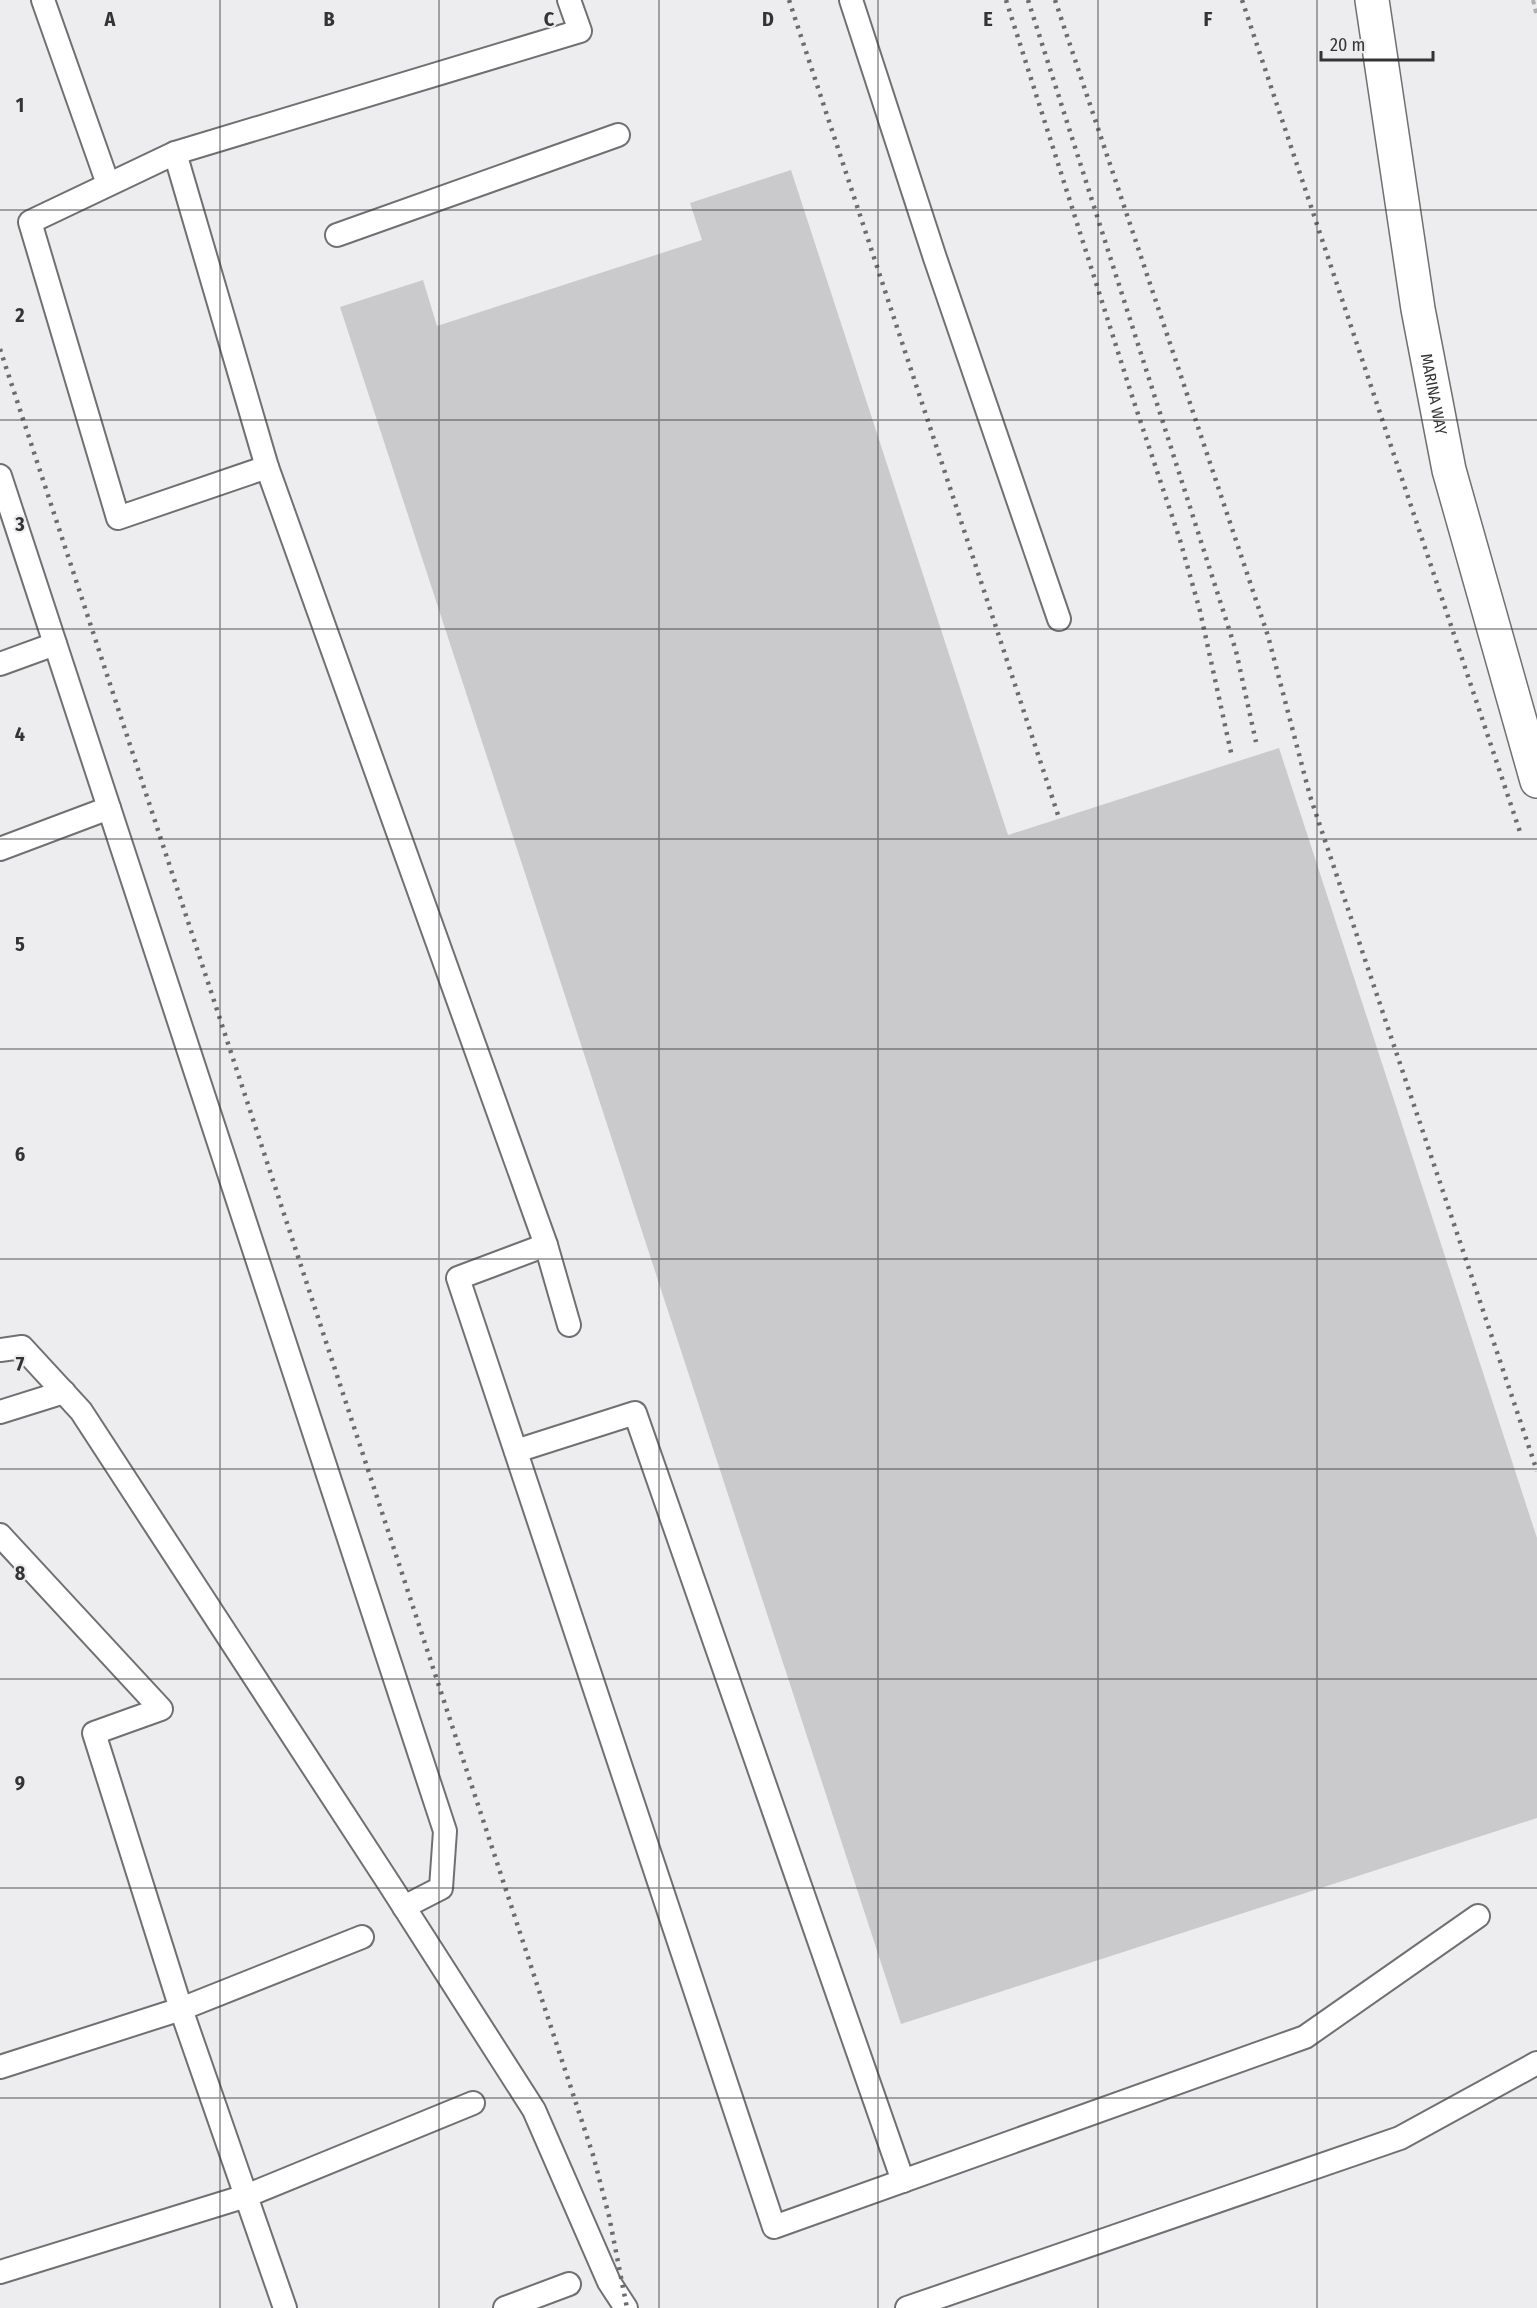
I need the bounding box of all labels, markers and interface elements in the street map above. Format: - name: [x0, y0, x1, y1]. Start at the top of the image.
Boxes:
- text: A: [104, 7, 117, 31]
- text: B: [323, 7, 335, 31]
- text: C: [544, 7, 555, 31]
- text: D: [762, 7, 774, 31]
- text: E: [983, 7, 993, 31]
- text: F: [1204, 7, 1213, 31]
- scale bar: [1321, 24, 1434, 62]
- text: 20 m: [1330, 34, 1365, 56]
- text: 1: [16, 93, 24, 117]
- text: 2: [14, 303, 25, 327]
- street label: MARINA WAY: [1417, 352, 1451, 436]
- text: 3: [14, 512, 25, 536]
- text: 4: [15, 722, 25, 746]
- text: 5: [15, 932, 25, 956]
- text: 6: [15, 1142, 25, 1166]
- text: 7: [16, 1352, 25, 1376]
- text: 8: [15, 1561, 26, 1585]
- text: 9: [15, 1771, 25, 1795]

